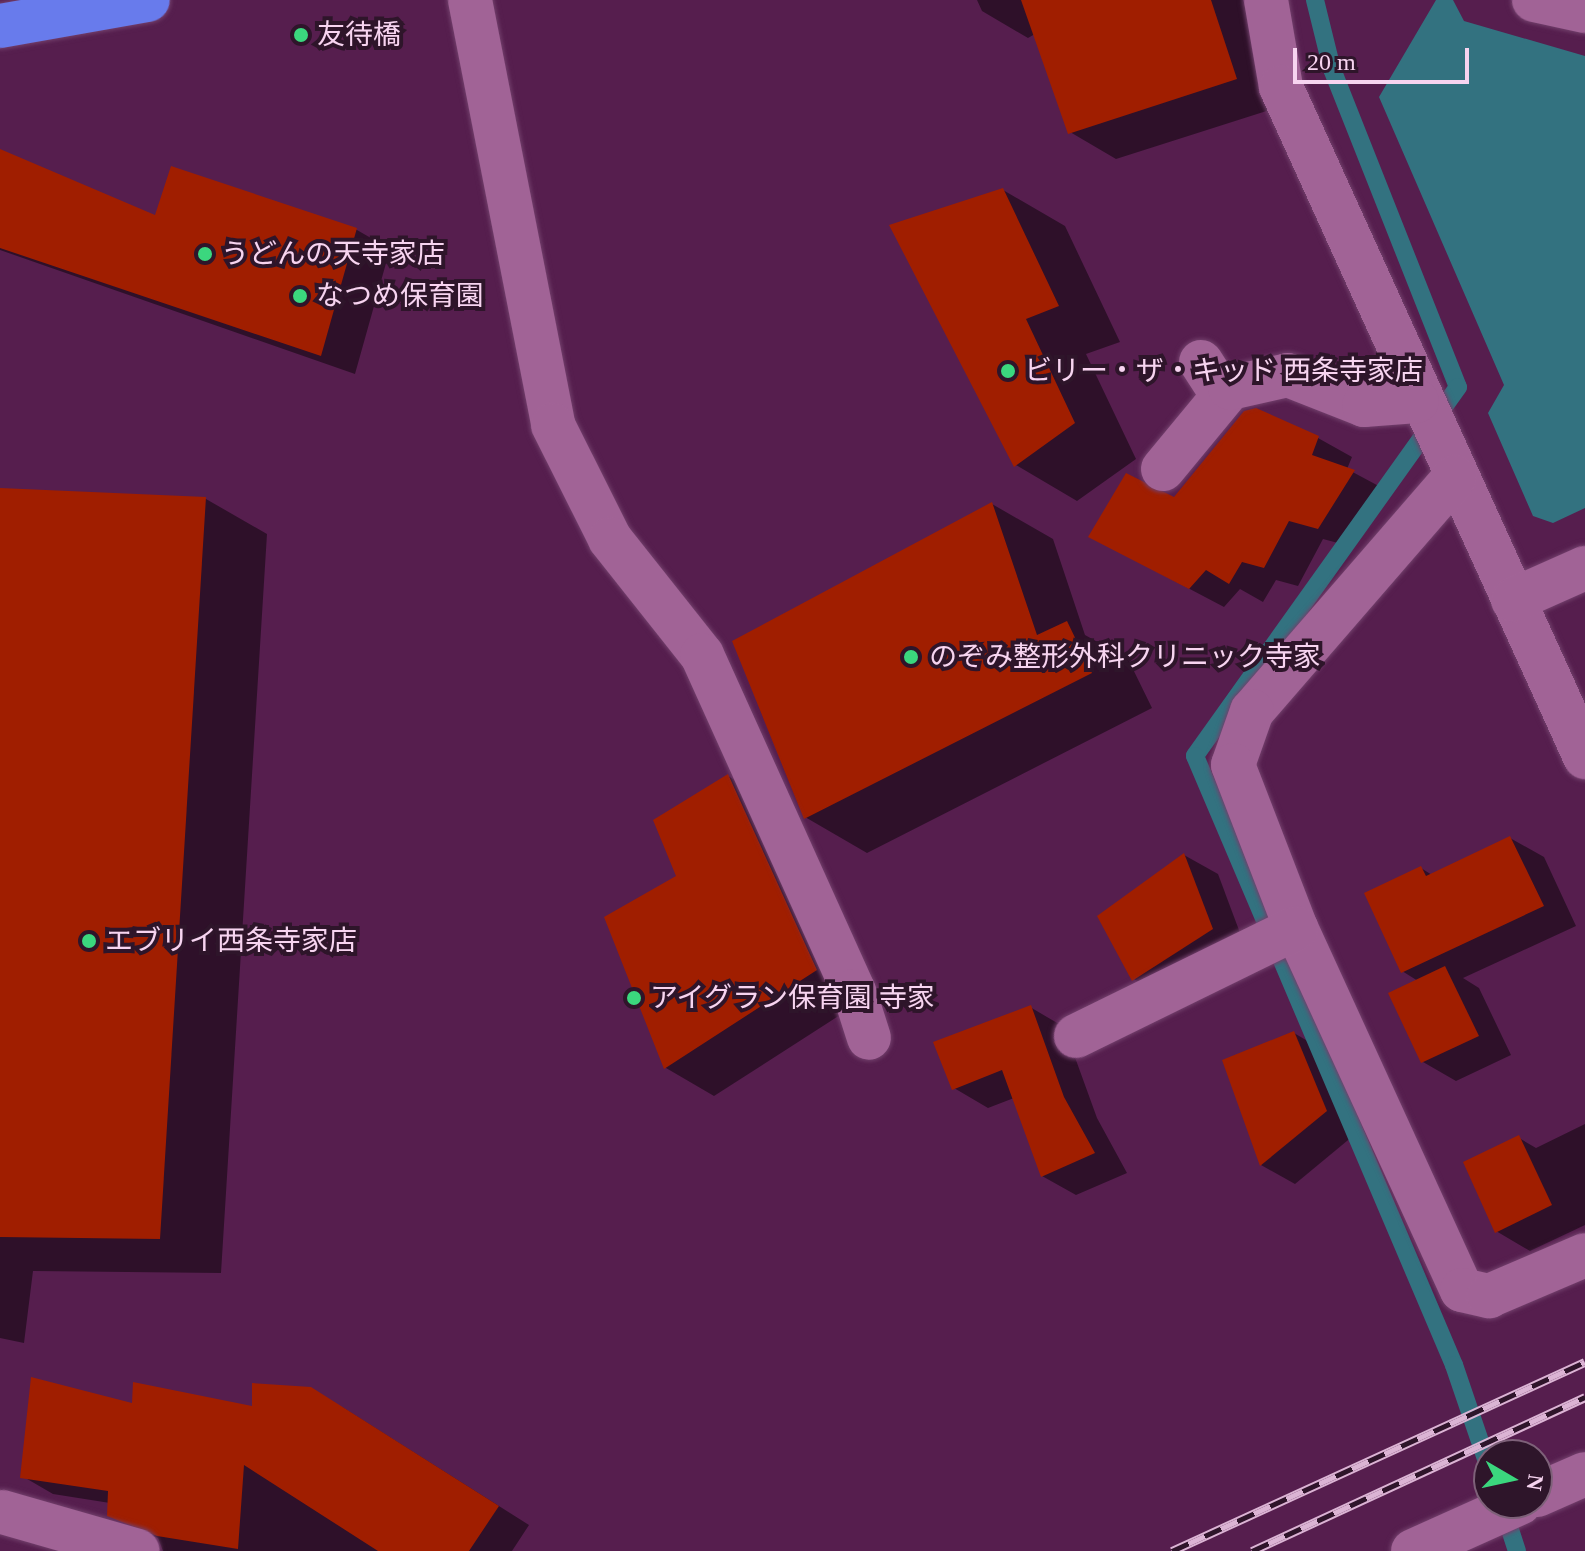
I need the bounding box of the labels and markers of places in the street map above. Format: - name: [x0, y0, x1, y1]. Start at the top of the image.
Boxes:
- place label: 友待橋: [317, 18, 401, 52]
- marker: 友待橋: [292, 26, 310, 44]
- place label: うどんの天寺家店: [221, 237, 445, 271]
- marker: うどんの天寺家店: [196, 245, 214, 263]
- place label: なつめ保育園: [316, 279, 484, 313]
- marker: なつめ保育園: [291, 287, 309, 305]
- place label: ビリー・ザ・キッド 西条寺家店: [1024, 354, 1423, 388]
- marker: ビリー・ザ・キッド 西条寺家店: [999, 362, 1017, 380]
- place label: のぞみ整形外科クリニック寺家: [929, 640, 1321, 674]
- marker: のぞみ整形外科クリニック寺家: [900, 646, 922, 668]
- place label: エブリイ西条寺家店: [105, 924, 357, 958]
- marker: エブリイ西条寺家店: [80, 932, 98, 950]
- place label: アイグラン保育園 寺家: [650, 981, 937, 1015]
- marker: アイグラン保育園 寺家: [625, 989, 643, 1007]

